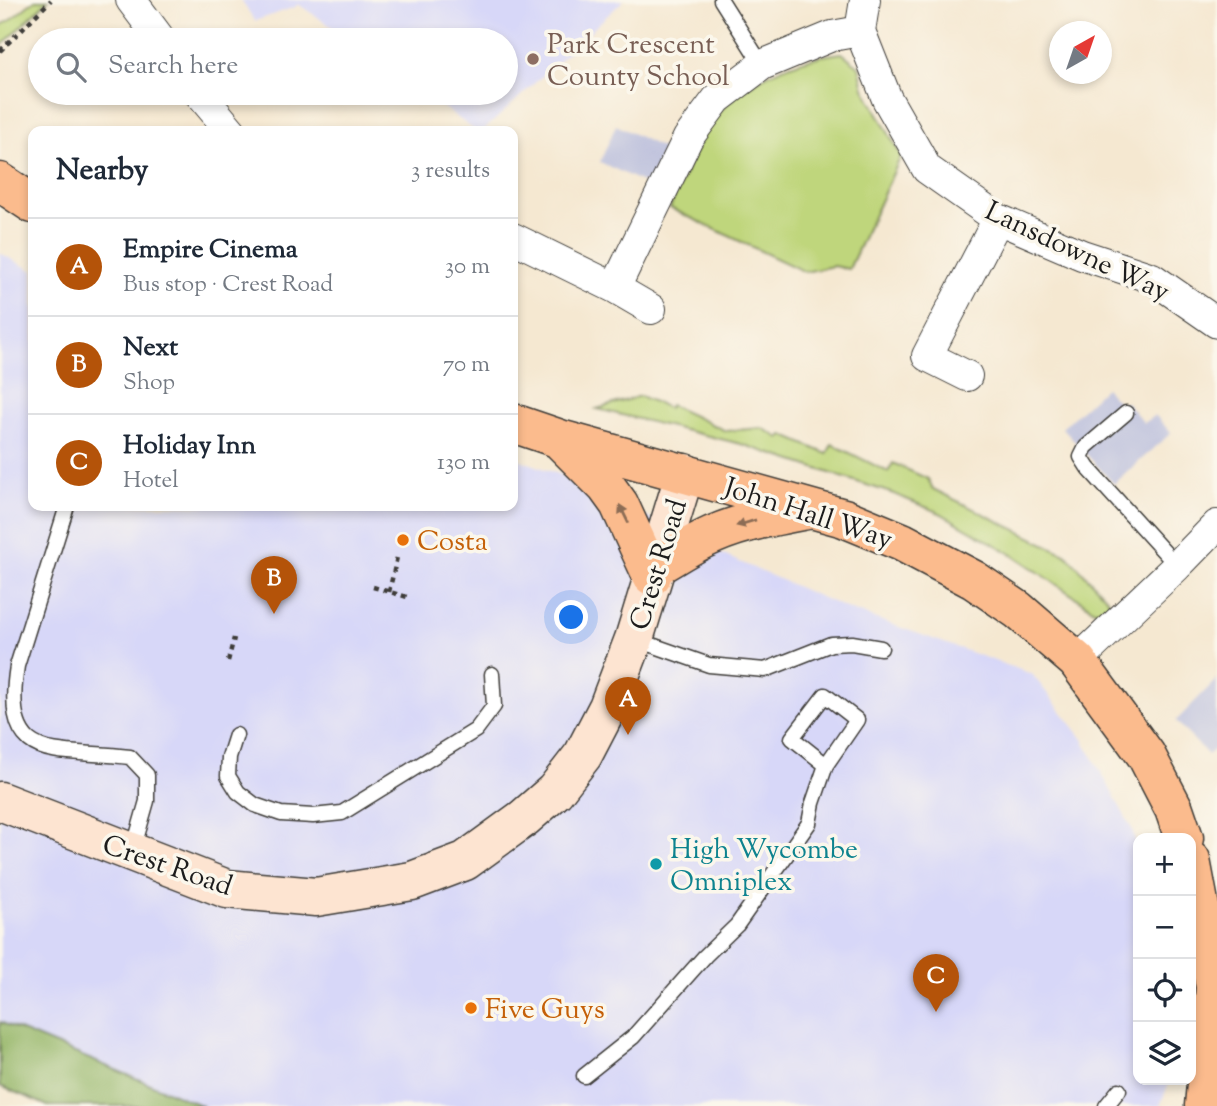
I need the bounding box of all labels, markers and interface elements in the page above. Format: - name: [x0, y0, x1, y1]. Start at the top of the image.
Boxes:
- north arrow: [1049, 21, 1112, 84]
- place label: Park Crescent County School: [547, 26, 730, 98]
- search box: [28, 28, 518, 105]
- icon: search: [52, 48, 90, 86]
- text: Search here: [108, 48, 238, 85]
- marker: Park Crescent County School: [525, 51, 541, 67]
- text: Nearby: [56, 150, 148, 193]
- text: 3 results: [411, 155, 490, 188]
- street label: Lansdowne Way: [978, 192, 1176, 313]
- text: Empire Cinema: [123, 232, 298, 269]
- text: A: [70, 251, 88, 284]
- text: 30 m: [445, 251, 490, 284]
- text: Bus stop · Crest Road: [123, 269, 333, 302]
- text: Next: [123, 330, 178, 367]
- text: B: [72, 349, 86, 382]
- text: 70 m: [443, 349, 490, 382]
- text: Shop: [123, 367, 175, 400]
- text: Holiday Inn: [123, 428, 256, 465]
- text: C: [70, 447, 88, 480]
- text: 130 m: [437, 447, 490, 480]
- text: Hotel: [123, 465, 179, 498]
- street label: John Hall Way: [717, 468, 897, 561]
- street label: Crest Road: [621, 494, 699, 635]
- one-way arrow: [618, 504, 630, 524]
- one-way arrow: [735, 519, 756, 529]
- place label: Costa: [417, 523, 488, 563]
- marker: Costa: [395, 532, 411, 548]
- pin: B: [251, 556, 297, 614]
- your location: [554, 600, 588, 634]
- pin: A: [605, 677, 651, 735]
- street label: Crest Road: [97, 826, 238, 908]
- place label: High Wycombe Omniplex: [670, 831, 858, 903]
- map controls: [1133, 833, 1196, 1085]
- button: +: [1133, 833, 1196, 896]
- marker: High Wycombe Omniplex: [648, 856, 664, 872]
- button: −: [1133, 896, 1196, 959]
- pin: C: [913, 954, 959, 1012]
- button: locate: [1133, 959, 1196, 1022]
- place label: Five Guys: [485, 991, 605, 1031]
- marker: Five Guys: [463, 1000, 479, 1016]
- button: layers: [1133, 1022, 1196, 1085]

